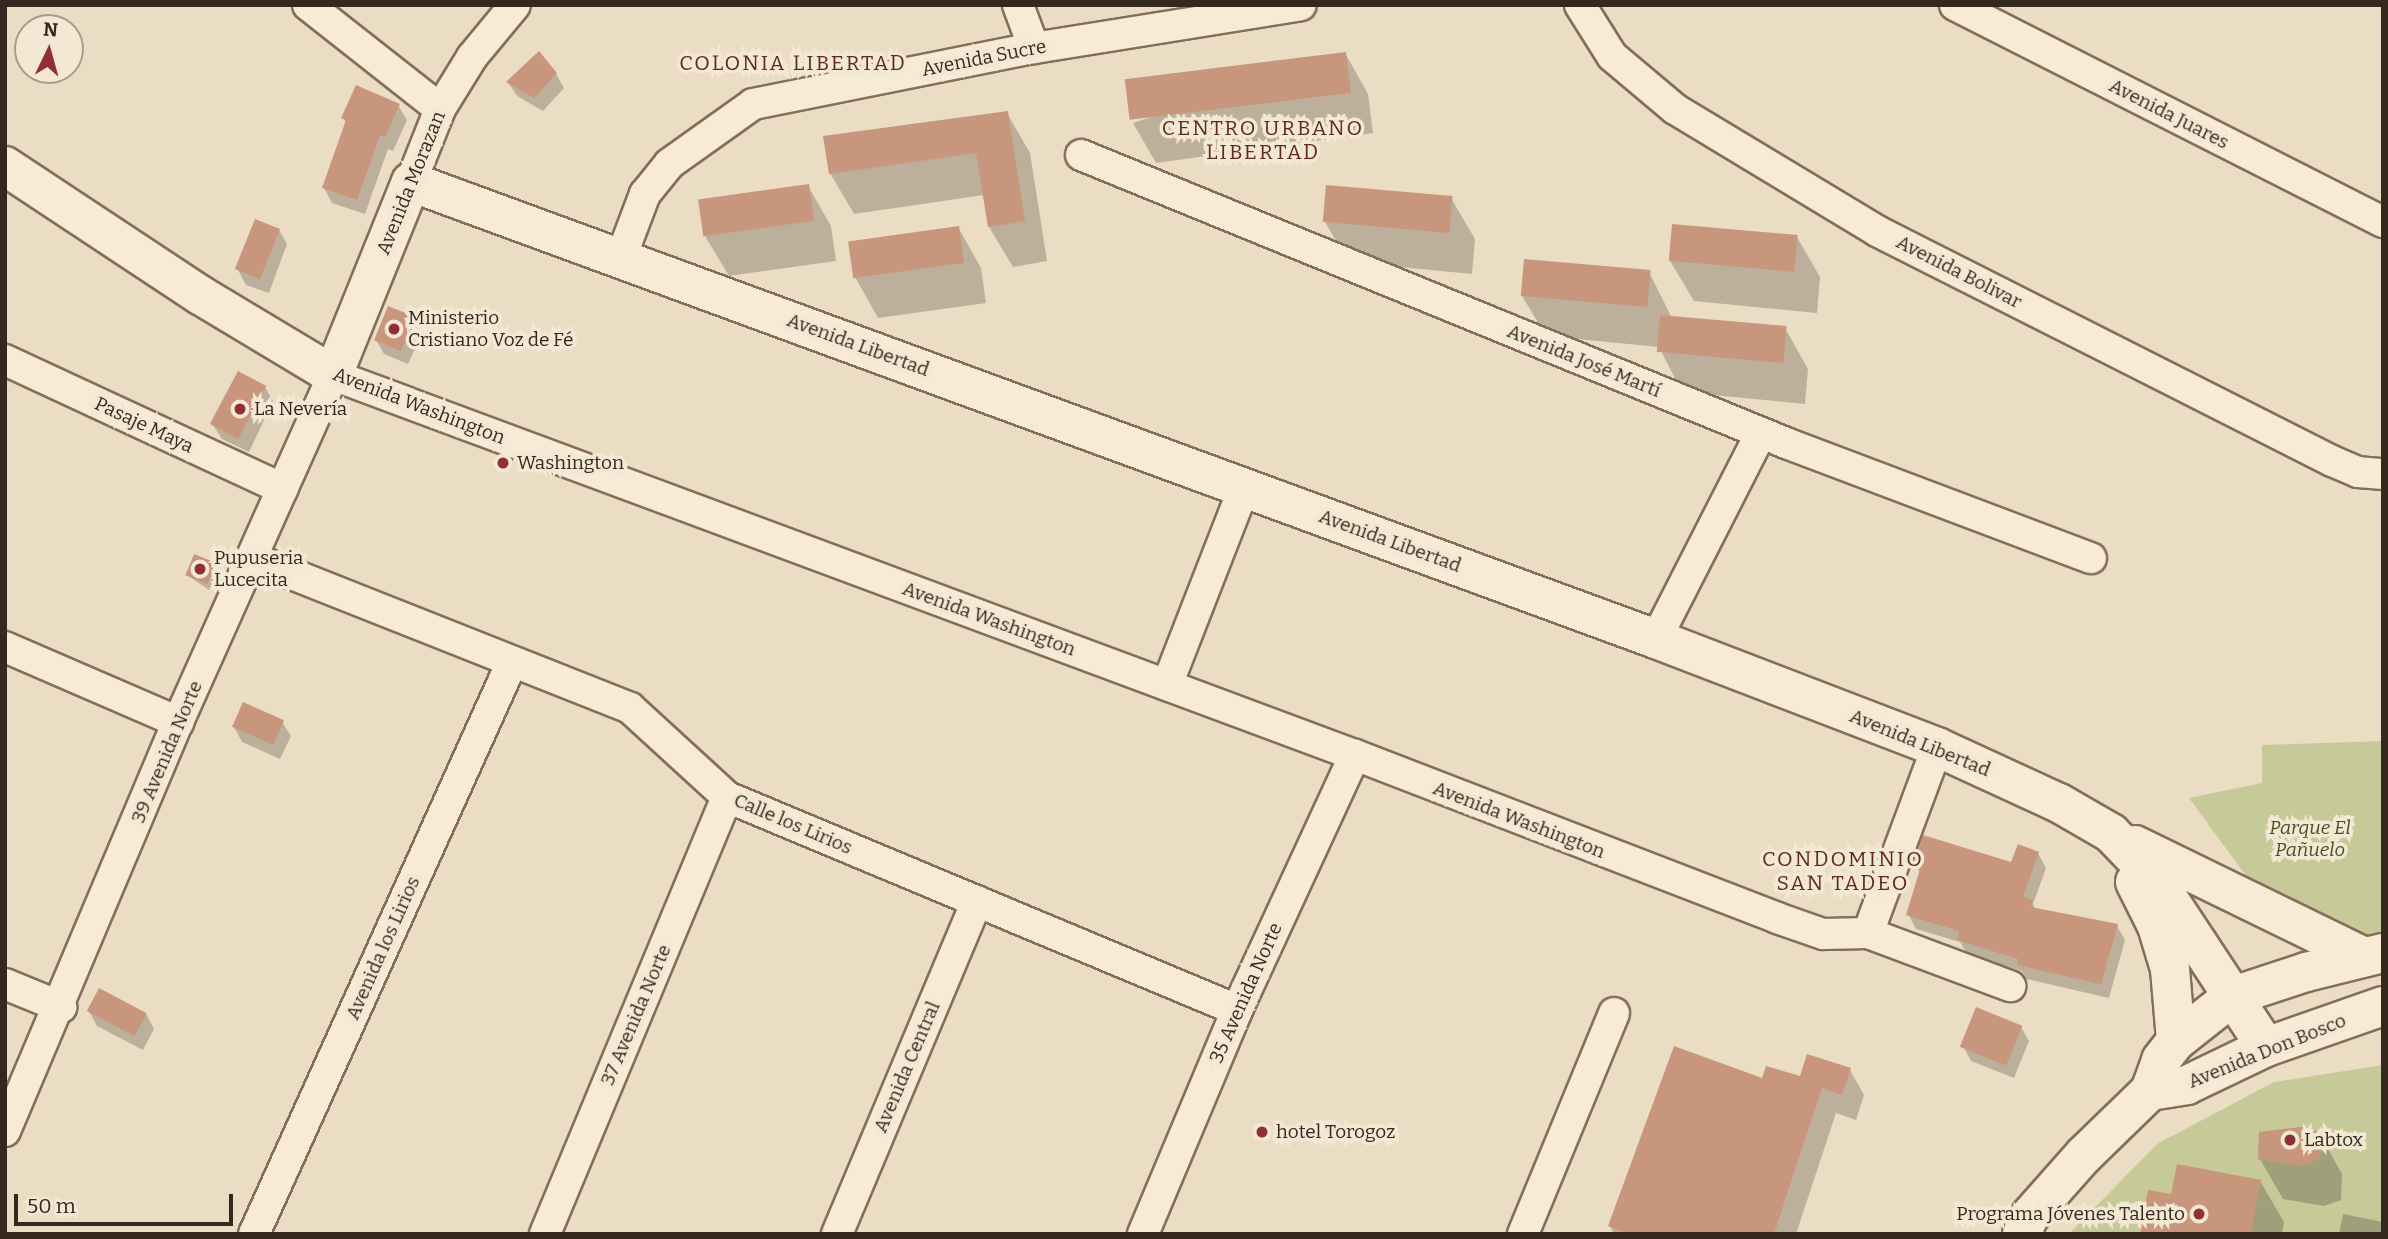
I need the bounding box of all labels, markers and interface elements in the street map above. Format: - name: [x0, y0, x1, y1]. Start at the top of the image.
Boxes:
- north arrow: [14, 14, 84, 84]
- text: N: [42, 17, 59, 42]
- street label: Avenida Sucre: [920, 35, 1048, 81]
- district label: COLONIA LIBERTAD: [681, 50, 905, 76]
- street label: Avenida Juares: [2105, 74, 2233, 154]
- street label: Avenida Morazan: [372, 108, 450, 258]
- district label: CENTRO URBANO LIBERTAD: [1163, 115, 1363, 165]
- street label: Avenida Bolivar: [1892, 231, 2026, 313]
- place label: Ministerio Cristiano Voz de Fé: [408, 307, 573, 351]
- street label: Avenida Libertad: [784, 309, 932, 381]
- street label: Avenida José Martí: [1504, 320, 1664, 402]
- marker: Ministerio Cristiano Voz de Fé: [386, 321, 402, 337]
- street label: Avenida Washington: [330, 363, 508, 449]
- street label: Pasaje Maya: [91, 392, 197, 458]
- place label: La Nevería: [254, 398, 347, 420]
- marker: La Nevería: [232, 401, 248, 417]
- place label: Washington: [517, 452, 624, 474]
- marker: Washington: [495, 455, 511, 471]
- street label: Avenida Libertad: [1316, 505, 1464, 577]
- place label: Pupuseria Lucecita: [214, 547, 303, 591]
- marker: Pupuseria Lucecita: [192, 561, 208, 577]
- street label: Avenida Washington: [899, 577, 1079, 661]
- street label: 39 Avenida Norte: [127, 677, 207, 827]
- street label: Avenida Libertad: [1846, 704, 1994, 782]
- street label: Avenida Washington: [1430, 777, 1608, 863]
- street label: Calle los Lirios: [730, 789, 856, 859]
- park label: Parque El Pañuelo: [2269, 817, 2351, 861]
- district label: CONDOMINIO SAN TADEO: [1763, 846, 1923, 896]
- street label: Avenida los Lirios: [341, 873, 425, 1023]
- street label: 35 Avenida Norte: [1205, 919, 1287, 1067]
- street label: 37 Avenida Norte: [596, 941, 676, 1089]
- street label: Avenida Central: [869, 998, 945, 1136]
- street label: Avenida Don Bosco: [2185, 1009, 2349, 1093]
- place label: hotel Torogoz: [1276, 1121, 1395, 1143]
- marker: hotel Torogoz: [1254, 1124, 1270, 1140]
- place label: Labtox: [2304, 1129, 2363, 1151]
- marker: Labtox: [2282, 1132, 2298, 1148]
- scale bar: [18, 1180, 236, 1224]
- text: 50 m: [27, 1193, 76, 1219]
- place label: Programa Jóvenes Talento: [1956, 1203, 2185, 1225]
- marker: Programa Jóvenes Talento: [2191, 1206, 2207, 1222]

